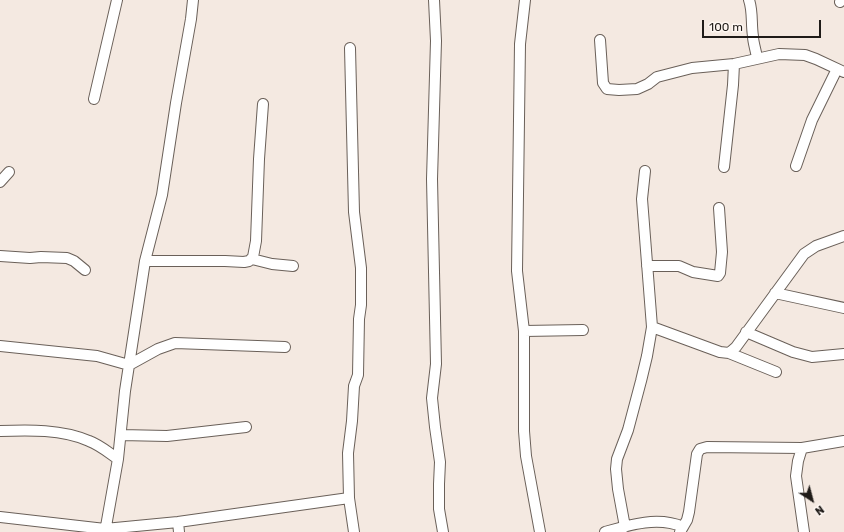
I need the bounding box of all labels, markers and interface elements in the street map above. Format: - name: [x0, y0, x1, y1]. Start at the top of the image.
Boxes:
- scale bar: [704, 12, 823, 38]
- text: 100 m: [709, 20, 743, 34]
- north arrow: [792, 480, 832, 520]
- text: N: [812, 503, 826, 518]

